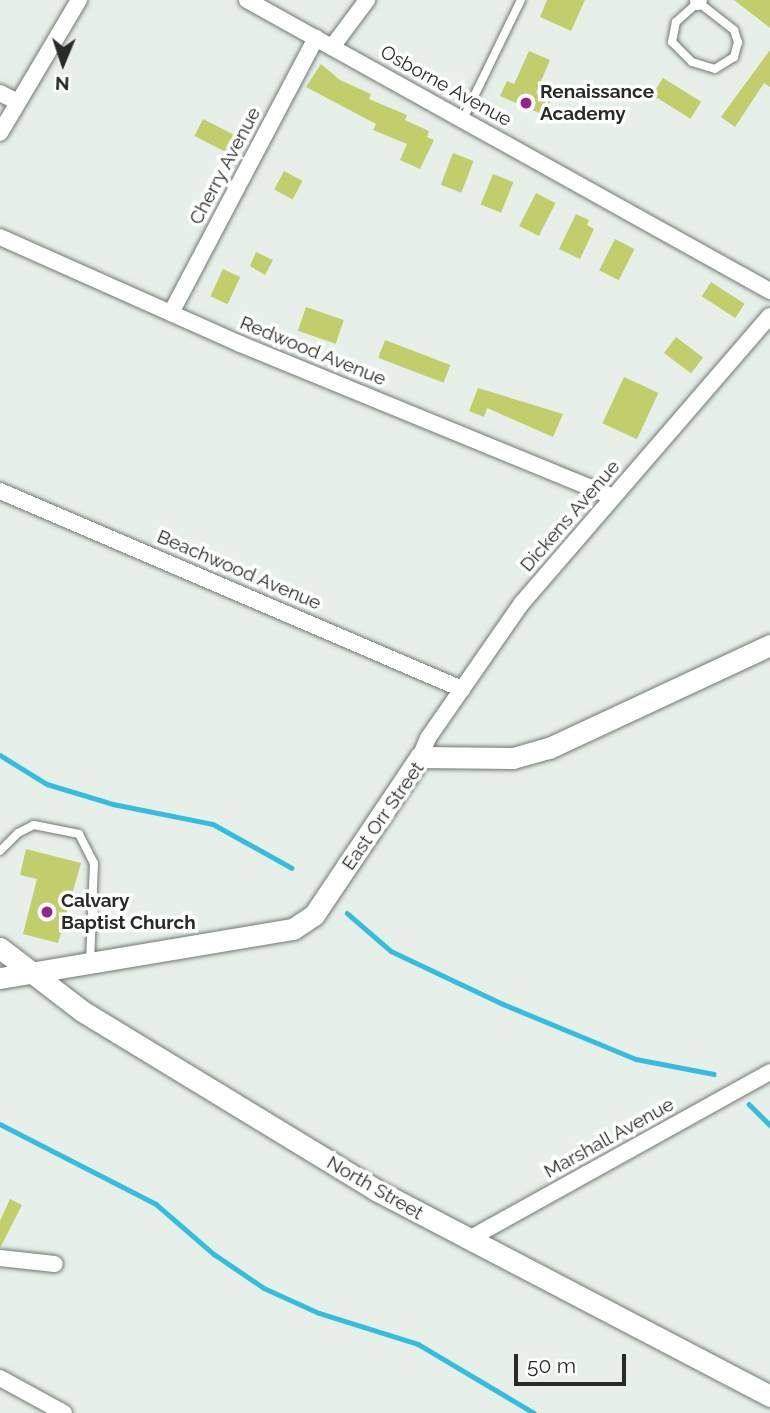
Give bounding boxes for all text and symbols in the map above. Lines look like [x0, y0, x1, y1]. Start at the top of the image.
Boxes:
north arrow [28, 28, 98, 98]
street label: Osborne Avenue [376, 40, 516, 132]
text: N [55, 73, 70, 95]
place label: Renaissance Academy [540, 81, 654, 125]
marker: Renaissance Academy [518, 95, 534, 111]
street label: Cherry Avenue [184, 103, 266, 229]
street label: Redwood Avenue [236, 311, 390, 391]
street label: Dickens Avenue [515, 455, 625, 577]
street label: Beachwood Avenue [153, 525, 325, 615]
street label: East Orr Street [337, 757, 429, 875]
place label: Calvary Baptist Church [61, 890, 196, 934]
marker: Calvary Baptist Church [39, 904, 55, 920]
street label: Marshall Avenue [540, 1093, 678, 1183]
street label: North Street [323, 1151, 427, 1225]
scale bar [518, 1340, 630, 1384]
text: 50 m [527, 1353, 576, 1378]

